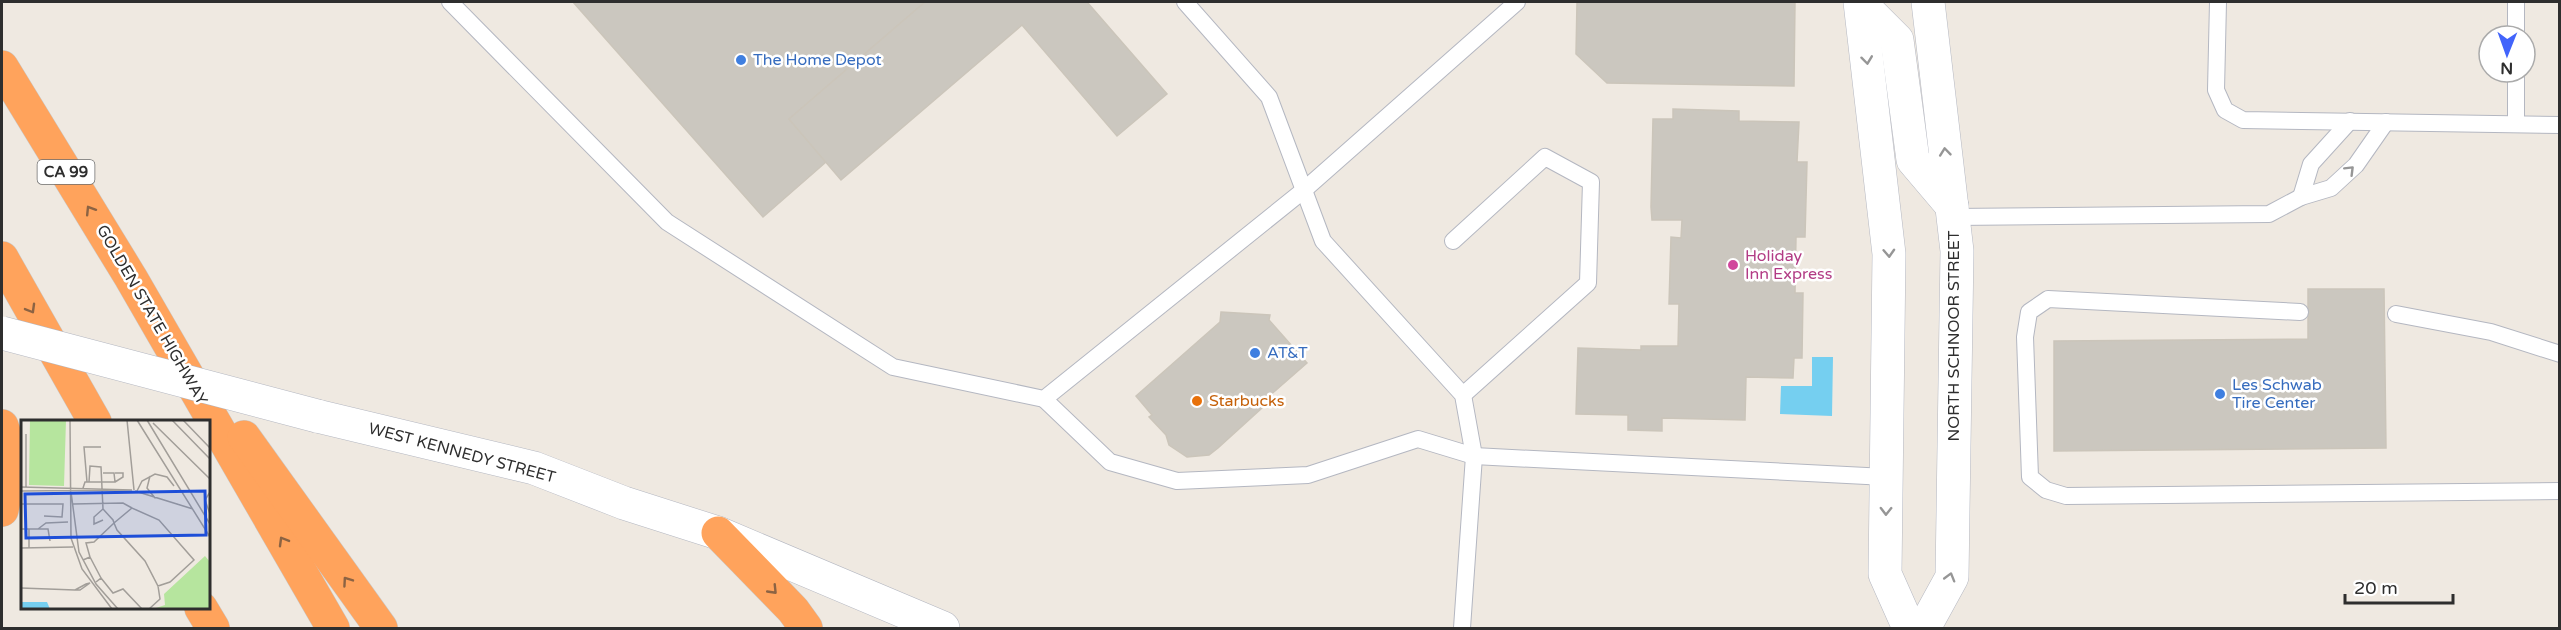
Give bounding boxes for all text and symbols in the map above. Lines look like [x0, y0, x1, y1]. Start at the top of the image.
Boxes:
north arrow [2477, 24, 2537, 84]
place label: The Home Depot [753, 50, 882, 70]
marker: The Home Depot [734, 53, 748, 67]
one-way arrow [1860, 55, 1873, 64]
text: N [2500, 58, 2513, 78]
one-way arrow [1940, 148, 1952, 157]
road number: CA 99 [38, 160, 94, 184]
one-way arrow [2343, 166, 2354, 177]
one-way arrow [85, 206, 97, 216]
street label: GOLDEN STATE HIGHWAY [92, 221, 212, 409]
street label: NORTH SCHNOOR STREET [1944, 230, 1964, 442]
place label: Holiday Inn Express [1745, 246, 1832, 284]
one-way arrow [1882, 249, 1895, 258]
marker: Holiday Inn Express [1726, 258, 1740, 272]
one-way arrow [23, 303, 35, 313]
place label: AT&T [1267, 343, 1308, 363]
marker: AT&T [1248, 346, 1262, 360]
place label: Les Schwab Tire Center [2232, 375, 2322, 413]
marker: Les Schwab Tire Center [2213, 387, 2227, 401]
place label: Starbucks [1209, 391, 1284, 411]
marker: Starbucks [1190, 394, 1204, 408]
street label: WEST KENNEDY STREET [366, 418, 558, 488]
inset map [21, 420, 210, 609]
one-way arrow [1880, 507, 1892, 516]
one-way arrow [279, 537, 290, 547]
scale bar [2345, 567, 2453, 605]
one-way arrow [1942, 572, 1955, 582]
one-way arrow [343, 576, 354, 587]
text: 20 m [2354, 577, 2398, 599]
one-way arrow [766, 583, 777, 594]

